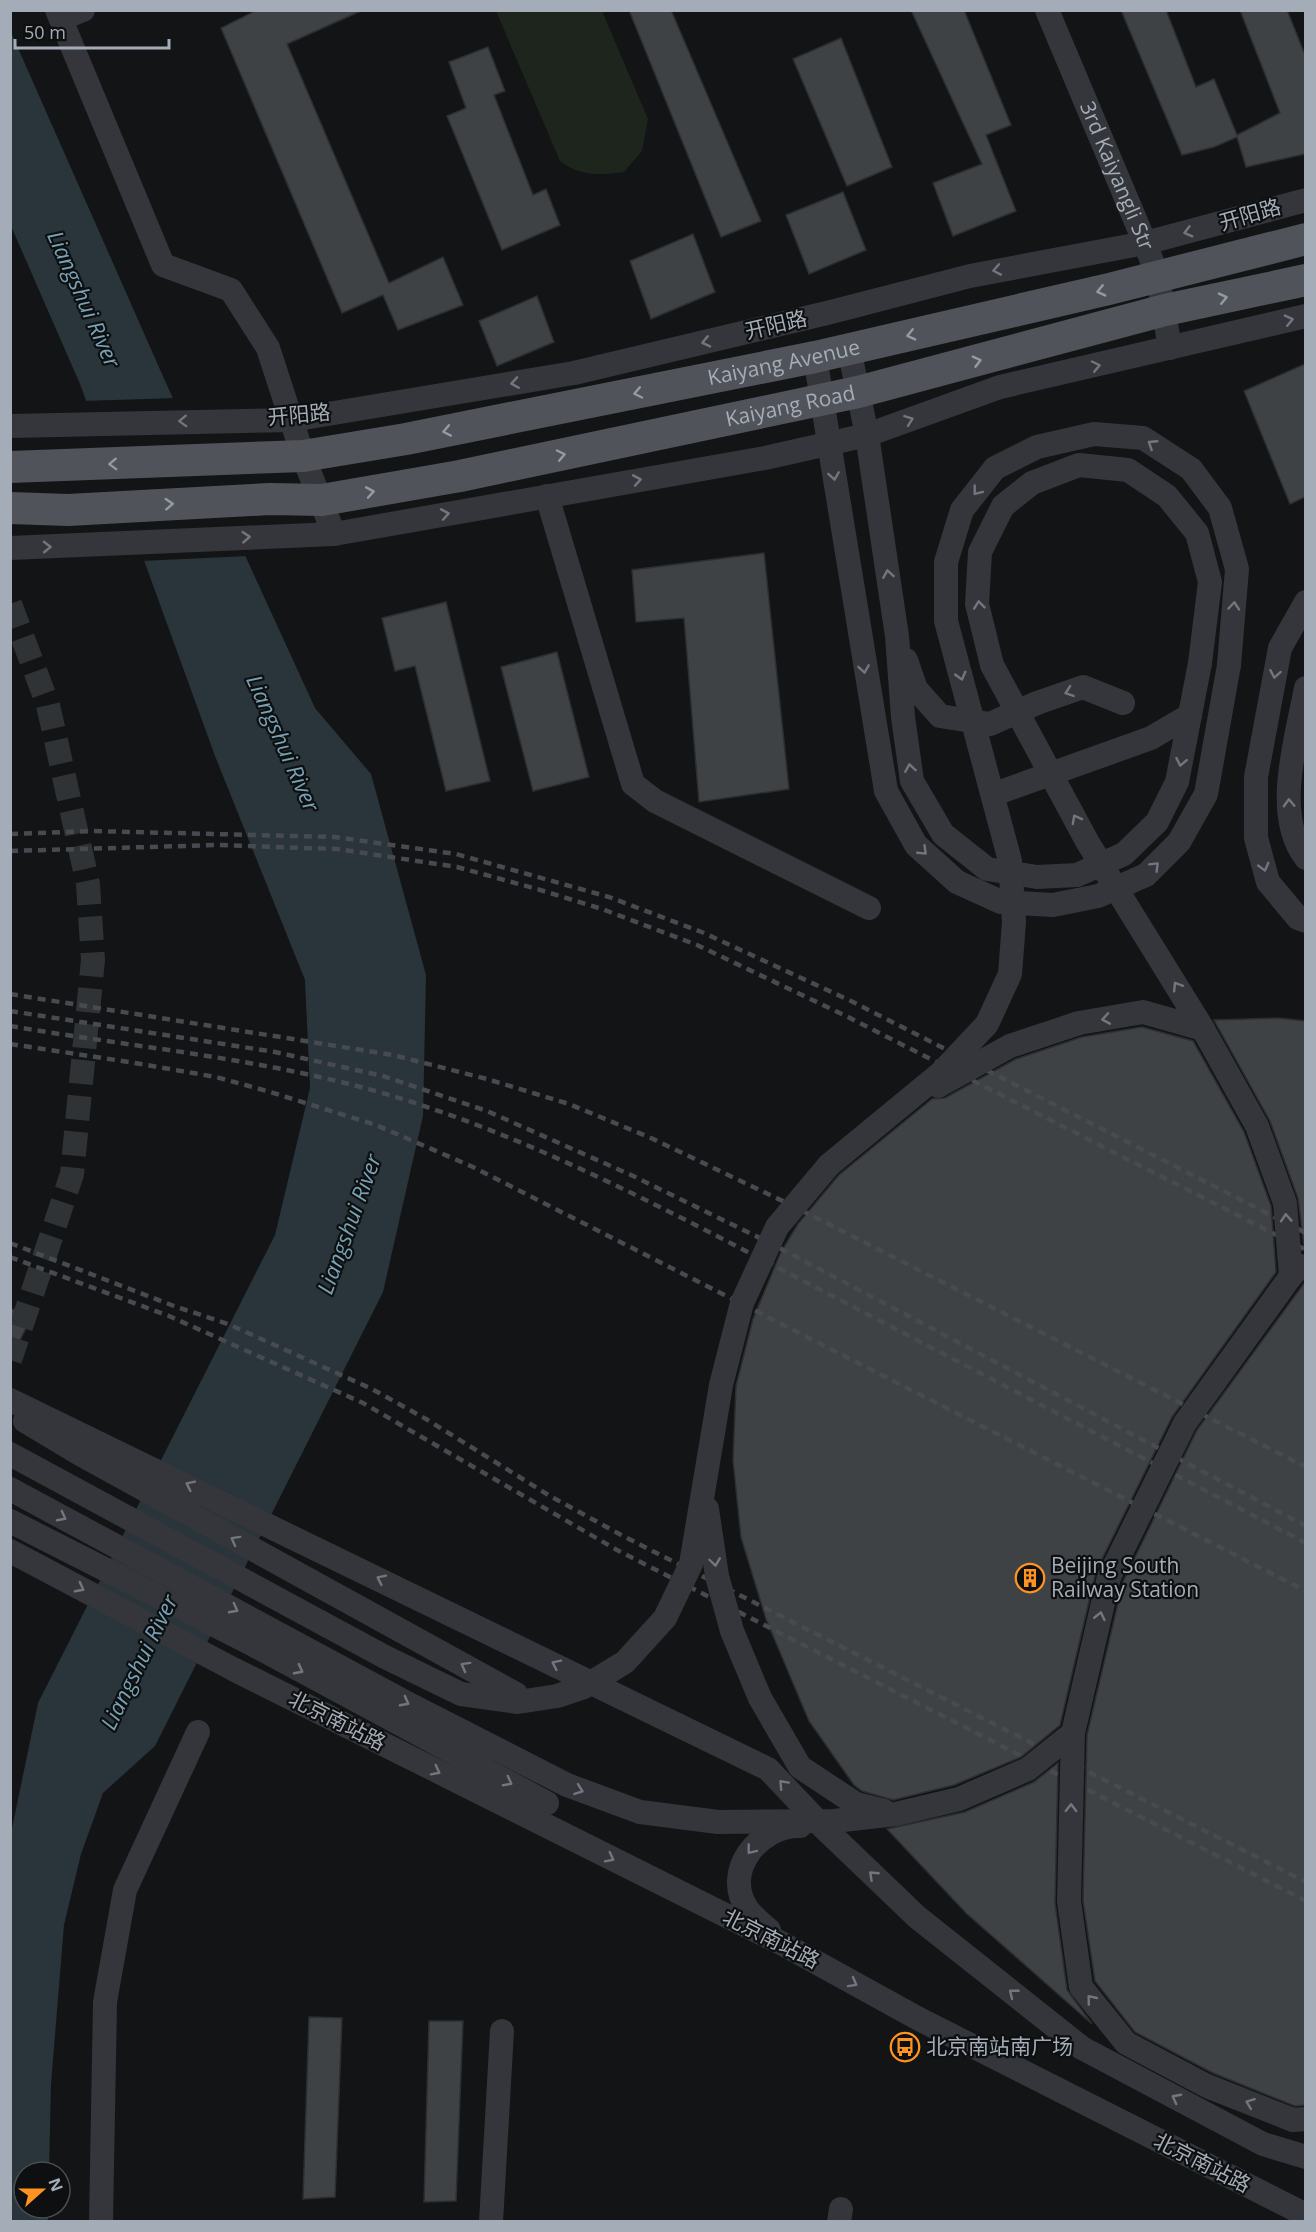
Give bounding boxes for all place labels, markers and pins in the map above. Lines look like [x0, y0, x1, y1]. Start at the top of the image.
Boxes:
place label: Beijing South Railway Station [1051, 1551, 1199, 1603]
building icon: Beijing South Railway Station [1014, 1562, 1046, 1594]
bus stop icon: 北京南站南广场 [889, 2031, 921, 2063]
place label: 北京南站南广场 [926, 2032, 1073, 2060]

